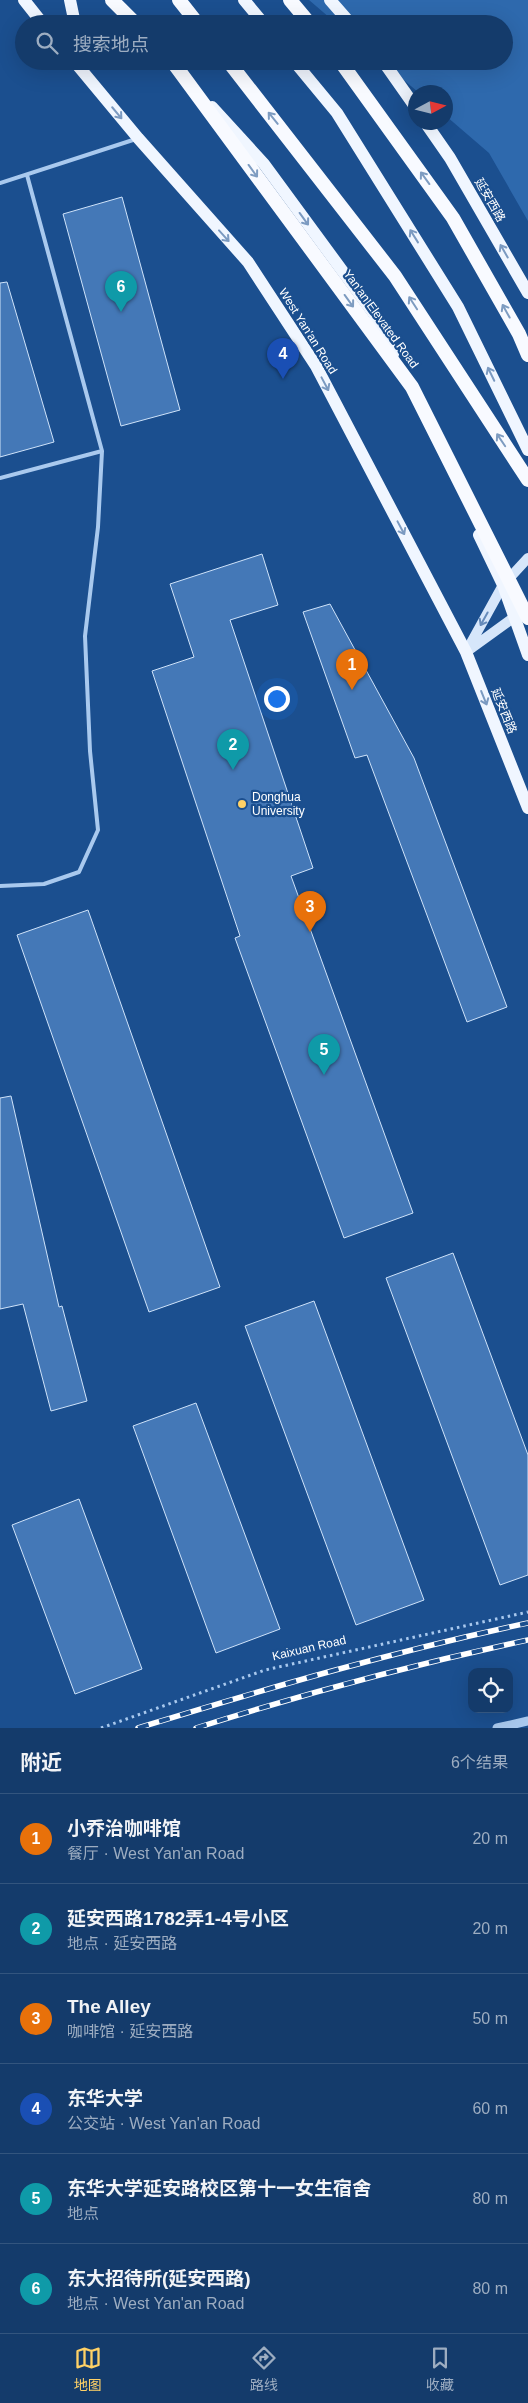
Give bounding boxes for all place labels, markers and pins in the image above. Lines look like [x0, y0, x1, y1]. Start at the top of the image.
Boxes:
pin: 6 [105, 271, 137, 312]
pin: 4 [267, 338, 299, 379]
pin: 1 [336, 649, 368, 690]
pin: 2 [217, 729, 249, 770]
place label: Donghua University [252, 790, 305, 818]
marker: Donghua University [236, 798, 248, 810]
pin: 3 [294, 891, 326, 932]
pin: 5 [308, 1034, 340, 1075]

